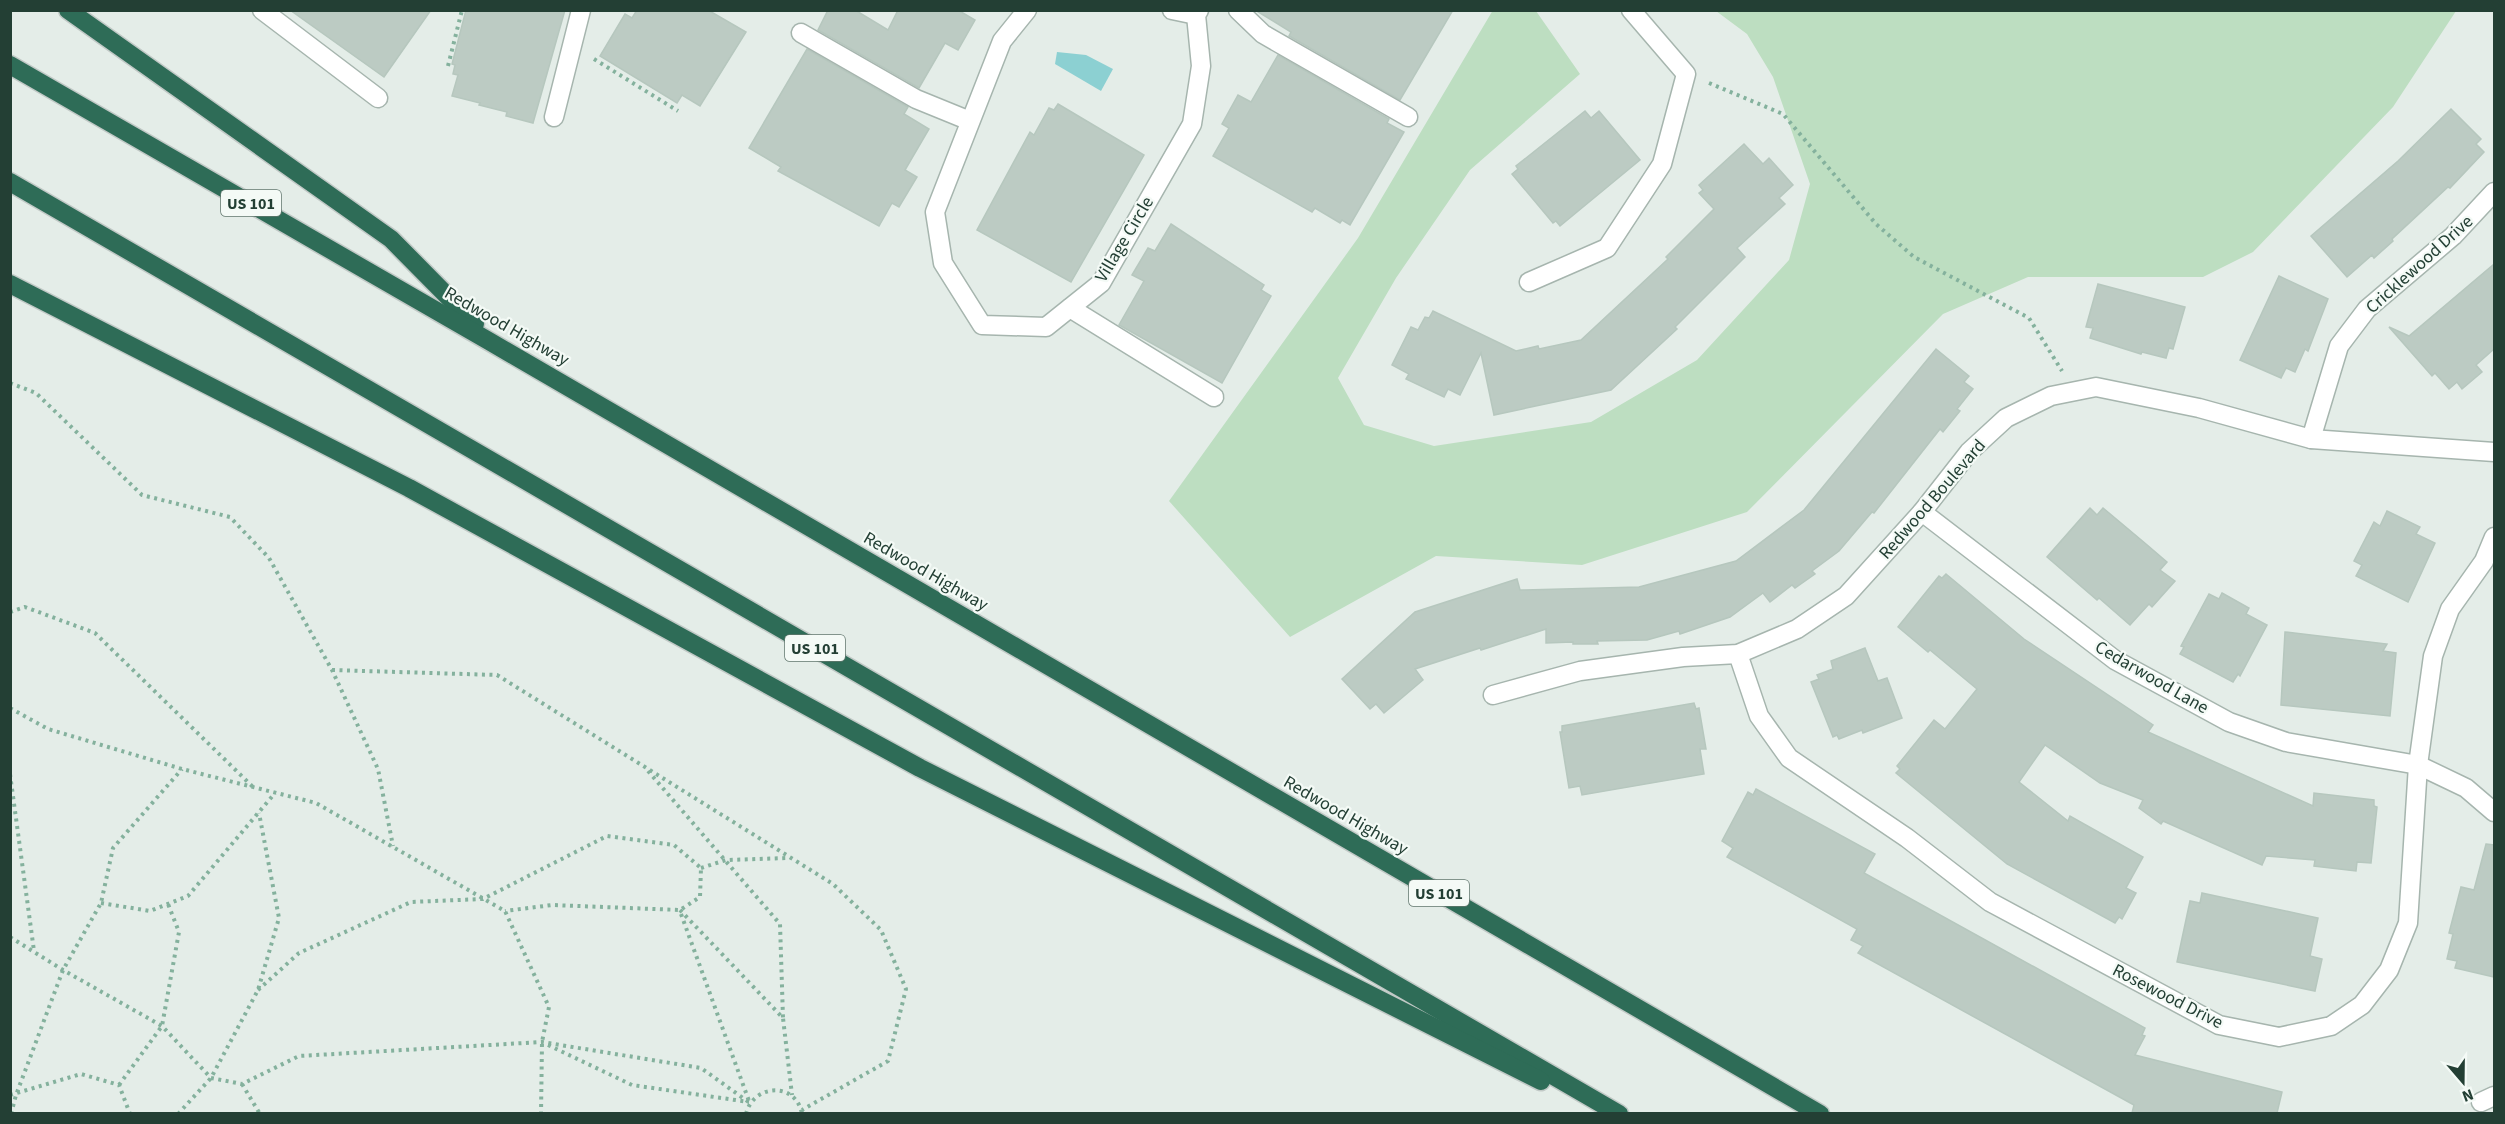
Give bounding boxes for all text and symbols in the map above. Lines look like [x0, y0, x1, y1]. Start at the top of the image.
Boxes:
road number: US 101 [221, 190, 281, 216]
street label: Village Circle [1089, 192, 1160, 287]
street label: Cricklewood Drive [2360, 209, 2479, 319]
street label: Redwood Highway [440, 281, 574, 373]
street label: Redwood Boulevard [1873, 434, 1992, 565]
street label: Redwood Highway [859, 526, 993, 618]
road number: US 101 [785, 635, 845, 661]
street label: Cedarwood Lane [2090, 635, 2213, 720]
street label: Redwood Highway [1279, 770, 1413, 862]
road number: US 101 [1409, 880, 1469, 906]
street label: Rosewood Drive [2108, 958, 2228, 1035]
north arrow [2433, 1052, 2493, 1112]
text: N [2459, 1083, 2477, 1107]

